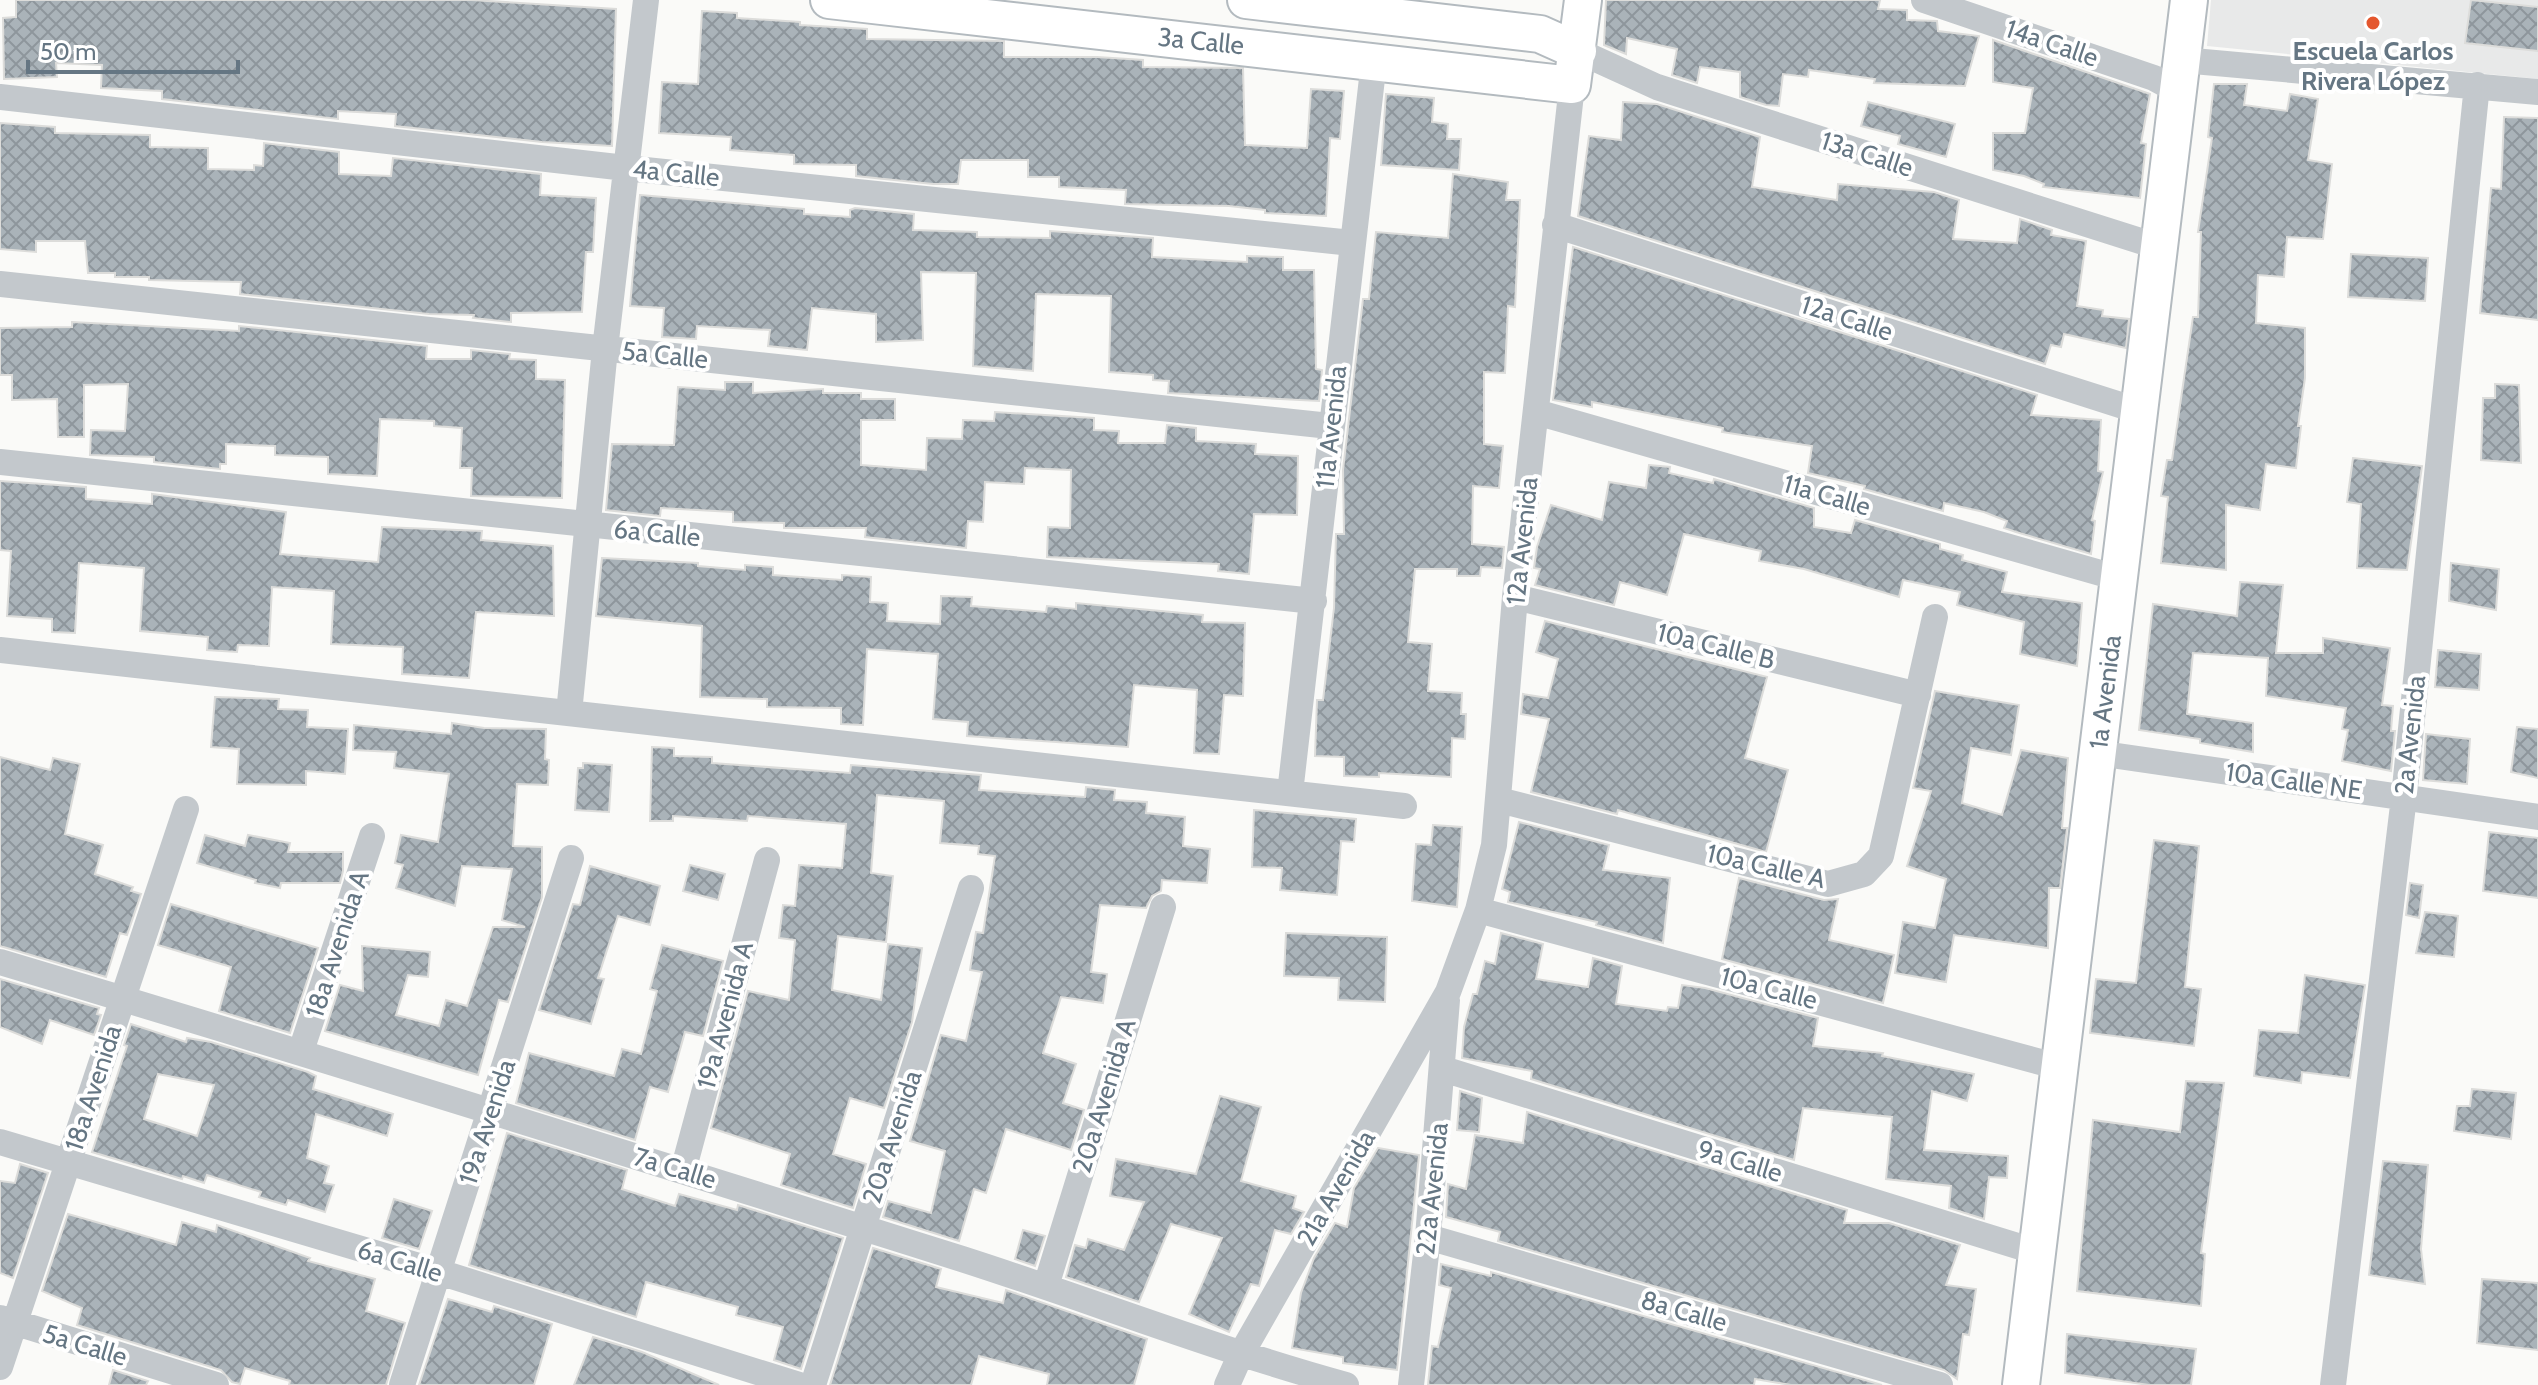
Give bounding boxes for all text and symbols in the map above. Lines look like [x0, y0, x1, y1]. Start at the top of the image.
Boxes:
street label: 14a Calle [2002, 12, 2102, 74]
marker: Escuela Carlos Rivera López [2364, 14, 2382, 32]
street label: 3a Calle [1156, 21, 1246, 61]
scale bar [28, 24, 238, 74]
place label: Escuela Carlos Rivera López [2293, 35, 2453, 97]
text: 50 m [40, 37, 96, 66]
street label: 13a Calle [1817, 124, 1917, 184]
street label: 4a Calle [631, 153, 721, 193]
street label: 12a Calle [1797, 288, 1897, 348]
street label: 5a Calle [620, 335, 710, 375]
street label: 11a Avenida [1309, 364, 1353, 490]
street label: 11a Calle [1780, 467, 1874, 523]
street label: 12a Avenida [1499, 475, 1545, 607]
street label: 6a Calle [612, 513, 702, 553]
street label: 10a Calle B [1654, 616, 1778, 676]
street label: 1a Avenida [2082, 633, 2128, 751]
street label: 2a Avenida [2388, 673, 2432, 796]
street label: 10a Calle NE [2224, 756, 2364, 806]
street label: 10a Calle A [1704, 837, 1828, 895]
street label: 18a Avenida A [298, 867, 376, 1021]
street label: 19a Avenida A [690, 938, 760, 1092]
street label: 10a Calle [1717, 960, 1821, 1016]
street label: 20a Avenida A [1065, 1015, 1143, 1177]
street label: 18a Avenida [58, 1021, 129, 1155]
street label: 19a Avenida [452, 1055, 522, 1189]
street label: 20a Avenida [855, 1066, 929, 1208]
street label: 22a Avenida [1409, 1120, 1455, 1257]
street label: 21a Avenida [1290, 1124, 1382, 1252]
street label: 9a Calle [1694, 1133, 1786, 1189]
street label: 7a Calle [630, 1140, 720, 1196]
street label: 6a Calle [354, 1233, 446, 1289]
street label: 8a Calle [1637, 1283, 1731, 1339]
street label: 5a Calle [39, 1317, 131, 1373]

